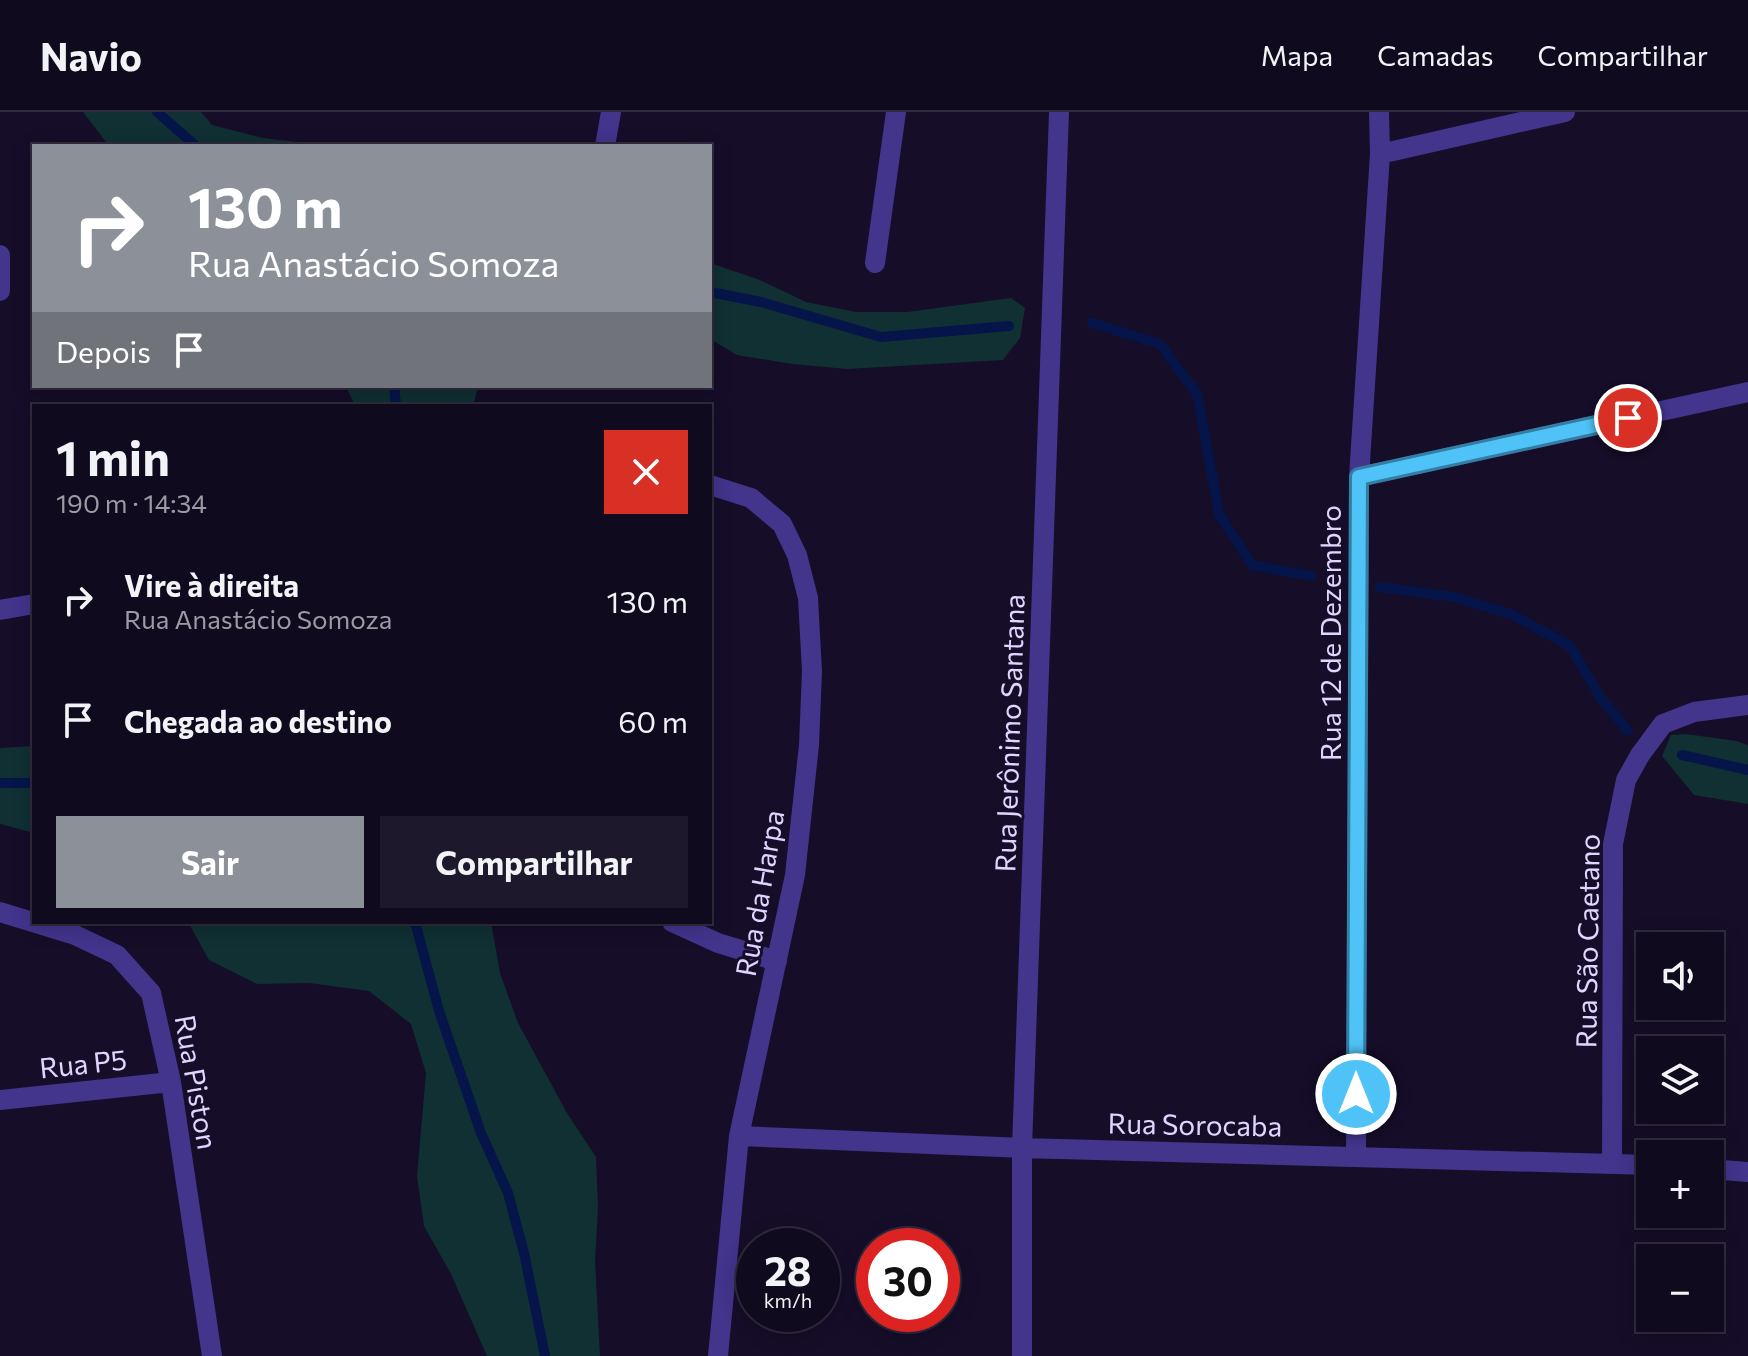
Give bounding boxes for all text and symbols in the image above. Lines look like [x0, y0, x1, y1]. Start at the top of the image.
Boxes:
text: Navio [40, 32, 142, 79]
text: Mapa [1261, 38, 1333, 72]
text: Camadas [1377, 38, 1494, 72]
text: Compartilhar [1538, 38, 1708, 72]
text: 130 m [188, 171, 343, 240]
icon: right [56, 176, 160, 280]
text: Rua Anastácio Somoza [188, 240, 559, 284]
icon: arrive [167, 328, 211, 372]
text: Depois [56, 332, 151, 369]
pin [1594, 384, 1662, 452]
icon: arrive [1606, 396, 1650, 440]
text: 1 min [56, 427, 170, 486]
button: close [604, 430, 688, 514]
text: 190 m · 14:34 [56, 487, 207, 518]
street label: Rua 12 de Dezembro [1313, 505, 1347, 761]
text: Vire à direita [124, 566, 299, 603]
icon: right [56, 578, 100, 622]
text: 130 m [607, 582, 688, 619]
street label: Rua Jerônimo Santana [987, 593, 1031, 873]
text: Rua Anastácio Somoza [124, 603, 392, 634]
icon: arrive [56, 698, 100, 742]
text: Chegada ao destino [124, 702, 392, 739]
text: 60 m [618, 702, 688, 739]
street label: Rua da Harpa [728, 807, 790, 979]
button: Sair [56, 816, 364, 908]
button: Compartilhar [380, 816, 688, 908]
street label: Rua São Caetano [1568, 833, 1606, 1049]
map controls [1636, 932, 1724, 1332]
button: sound [1636, 932, 1724, 1020]
street label: Rua Piston [168, 1012, 226, 1152]
button: layers [1636, 1036, 1724, 1124]
street label: Rua P5 [38, 1041, 128, 1085]
position arrow [1314, 1052, 1398, 1136]
street label: Rua Sorocaba [1107, 1105, 1283, 1143]
button: + [1636, 1140, 1724, 1228]
speed limit sign: 30 [856, 1228, 960, 1332]
button: − [1636, 1244, 1724, 1332]
text: 28 [764, 1245, 812, 1294]
text: km/h [764, 1288, 812, 1312]

